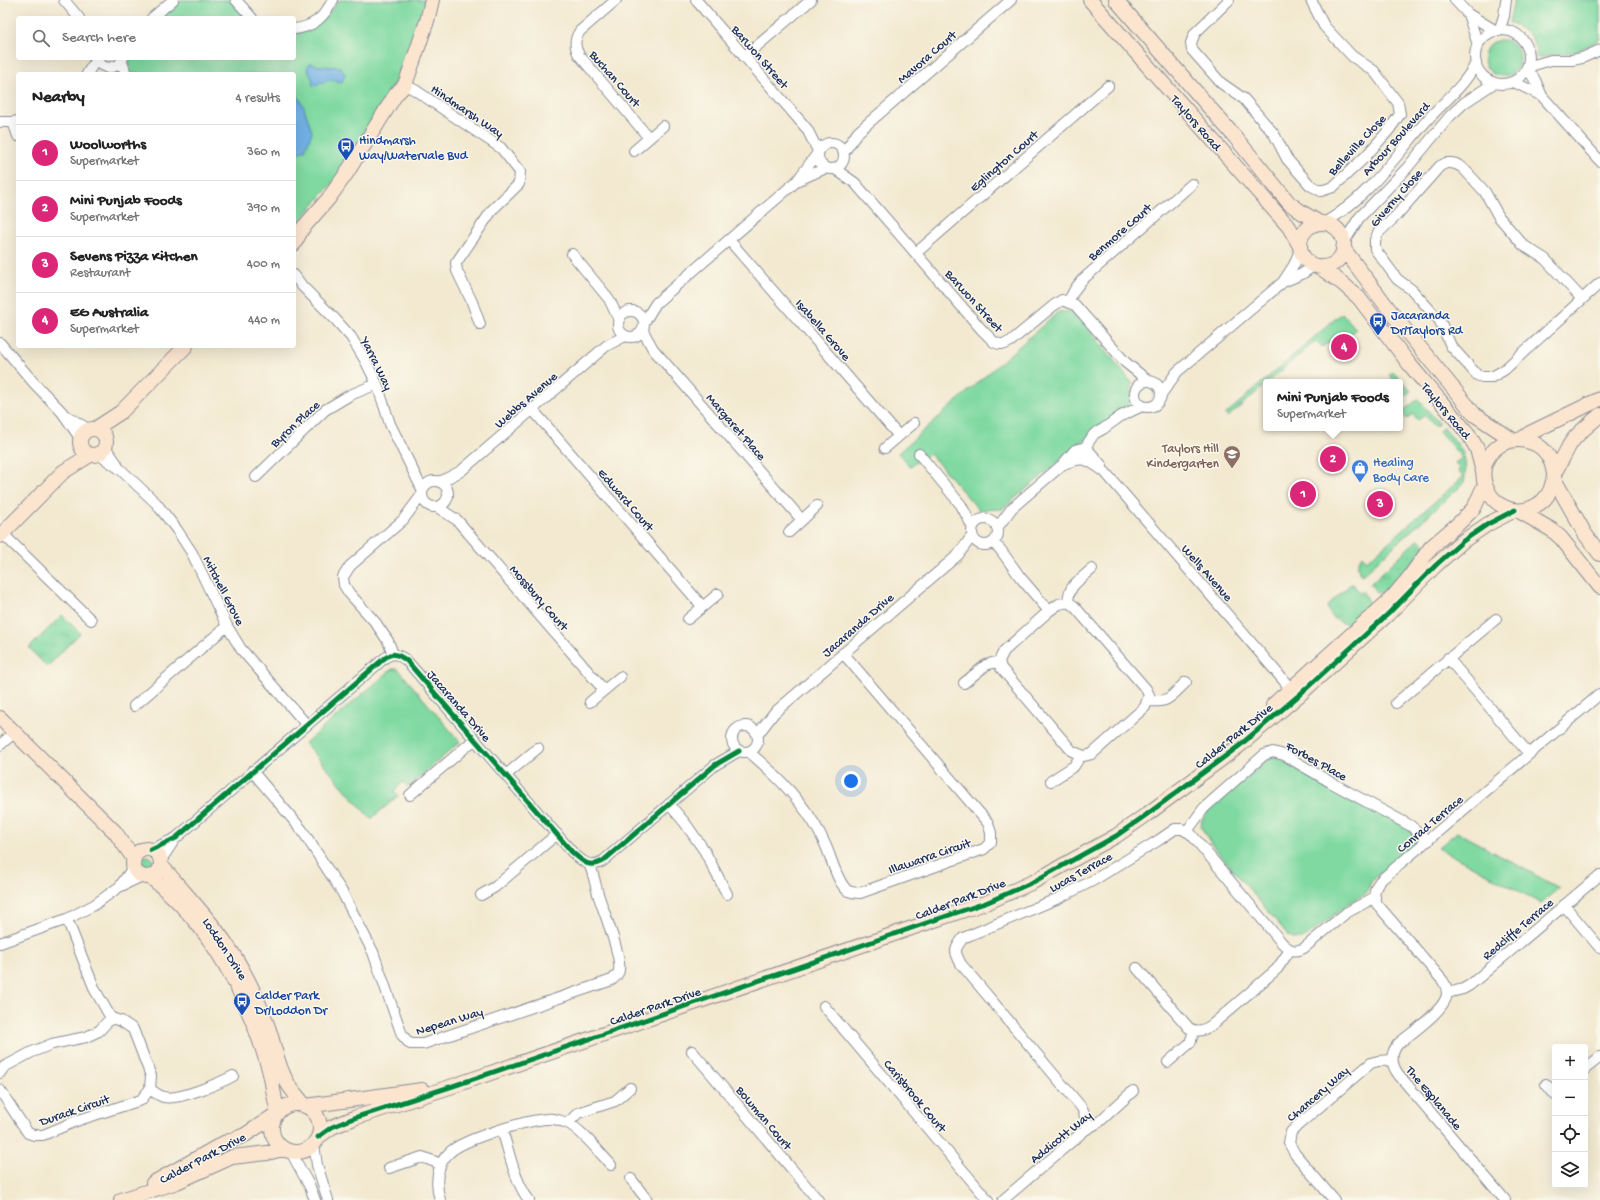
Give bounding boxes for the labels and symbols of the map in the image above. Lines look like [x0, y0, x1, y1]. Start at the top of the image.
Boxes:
street label: Barwon Street [727, 22, 792, 94]
street label: Mavora Court [895, 27, 962, 88]
street label: Buchan Court [585, 47, 644, 112]
street label: Hindmarsh Way [427, 82, 506, 142]
street label: Taylors Road [1166, 92, 1224, 156]
street label: Arbour Boulevard [1360, 99, 1435, 180]
street label: Belleville Close [1325, 112, 1390, 180]
street label: Eglington Court [967, 127, 1043, 196]
place label: Hindmarsh Way/Watervale Bvd [359, 134, 469, 164]
bus stop icon: Hindmarsh Way/Watervale Bvd [336, 136, 356, 161]
street label: Giverny Close [1368, 166, 1426, 231]
street label: Benmore Court [1085, 200, 1157, 265]
street label: Barwon Street [940, 266, 1006, 337]
street label: Isabella Grove [791, 297, 853, 365]
place label: Jacaranda Dr/Taylors Rd [1390, 309, 1464, 339]
bus stop icon: Jacaranda Dr/Taylors Rd [1368, 311, 1388, 336]
pin: 4 [1331, 332, 1357, 362]
street label: Yarra Way [356, 334, 395, 394]
street label: Webbs Avenue [492, 369, 561, 432]
street label: Taylors Road [1416, 380, 1474, 444]
street label: Margaret Place [702, 391, 768, 464]
street label: Byron Place [267, 398, 324, 452]
place label: Taylors Hill Kindergarten [1147, 442, 1220, 472]
school or university icon: Taylors Hill Kindergarten [1222, 444, 1242, 469]
pin: 2 [1320, 444, 1346, 474]
place label: Healing Body Care [1372, 456, 1429, 486]
shop icon: Healing Body Care [1350, 458, 1370, 483]
street label: Edward Court [594, 466, 658, 536]
pin: 1 [1290, 479, 1316, 509]
pin: 3 [1367, 489, 1393, 519]
street label: Wells Avenue [1177, 542, 1235, 605]
street label: Mitchell Grove [199, 554, 247, 629]
street label: Mossbury Court [505, 563, 572, 636]
street label: Jacaranda Drive [820, 591, 898, 661]
street label: Jacaranda Drive [423, 668, 493, 746]
street label: Calder Park Drive [1193, 701, 1277, 773]
street label: Forbes Place [1282, 739, 1349, 785]
your location [841, 771, 861, 791]
street label: Conrad Terrace [1394, 793, 1467, 857]
street label: Illawarra Circuit [887, 836, 974, 878]
street label: Lucas Terrace [1047, 850, 1116, 897]
street label: Calder Park Drive [914, 876, 1008, 924]
street label: Redcliffe Terrace [1480, 896, 1557, 964]
street label: Loddon Drive [198, 915, 250, 983]
street label: Calder Park Drive [608, 985, 704, 1030]
place label: Calder Park Dr/Loddon Dr [254, 989, 328, 1019]
bus stop icon: Calder Park Dr/Loddon Dr [232, 991, 252, 1016]
street label: Nepean Way [414, 1005, 486, 1040]
street label: Carisbrook Court [879, 1057, 950, 1137]
street label: Chancery Way [1285, 1063, 1353, 1126]
street label: The Esplanade [1401, 1063, 1464, 1134]
street label: Bowman Court [731, 1083, 795, 1155]
street label: Durack Circuit [37, 1092, 113, 1131]
street label: Addicott Way [1028, 1108, 1096, 1167]
street label: Calder Park Drive [158, 1130, 249, 1188]

